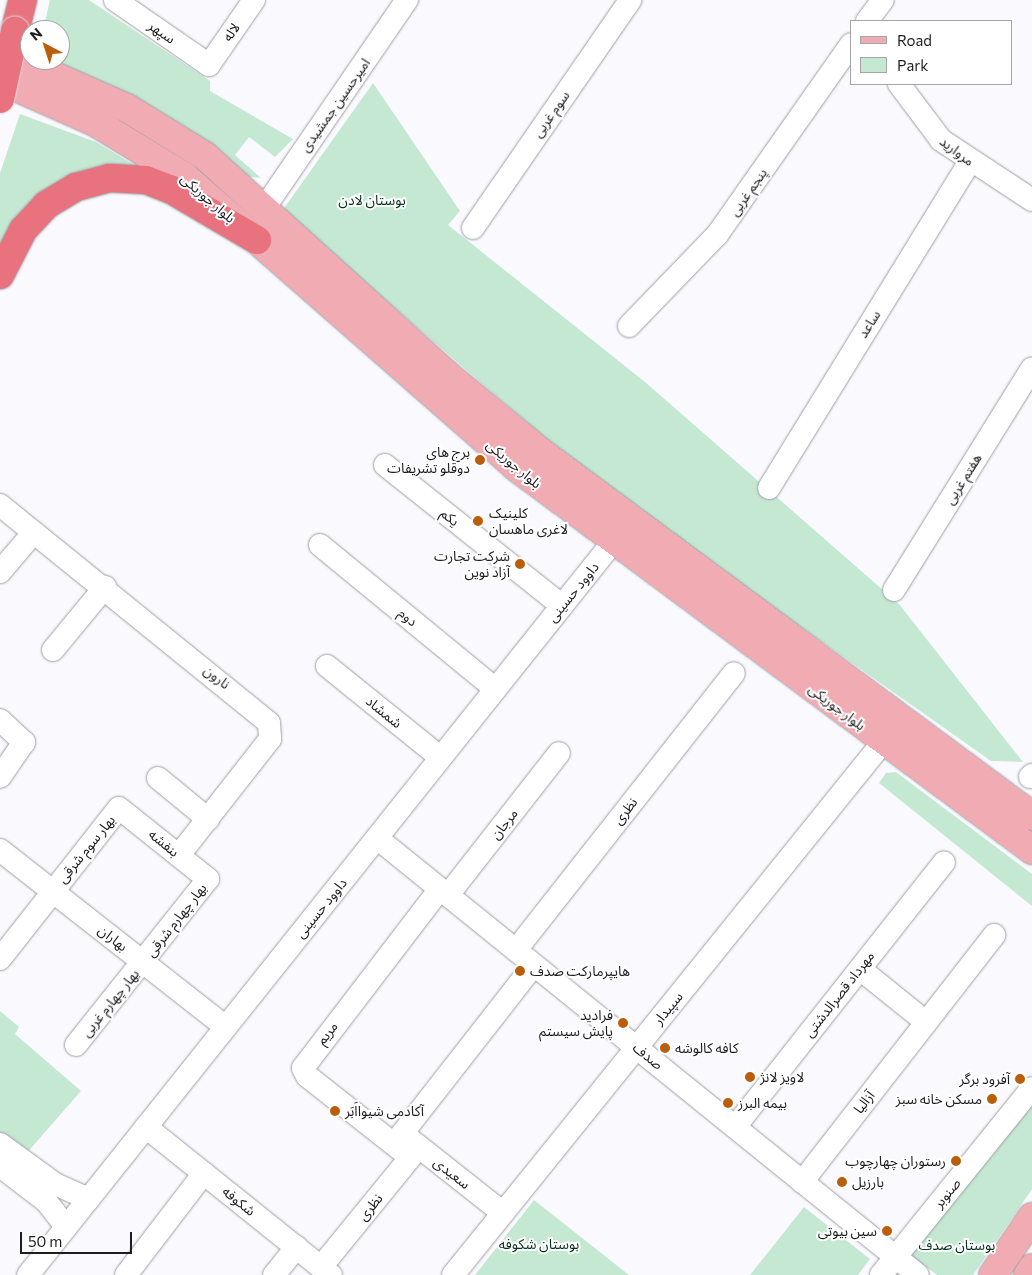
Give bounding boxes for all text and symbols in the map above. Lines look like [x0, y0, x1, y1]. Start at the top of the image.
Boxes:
street label: سپهر [145, 17, 179, 47]
north arrow [20, 20, 70, 70]
street label: لاله [219, 20, 243, 44]
legend [850, 20, 1012, 85]
text: N [26, 24, 45, 44]
text: Road [897, 31, 932, 49]
street label: امیرحسین جمشیدی [296, 55, 374, 155]
text: Park [897, 56, 928, 74]
street label: سوم غربی [529, 87, 573, 141]
street label: مروارید [936, 133, 978, 169]
street label: پنجم غربی [725, 165, 771, 219]
street label: بلوار جوریکی [177, 170, 239, 226]
park label: بوستان لادن [338, 192, 406, 208]
street label: ساعد [854, 307, 884, 341]
street label: بلوار جوریکی [483, 436, 545, 492]
place label: برج های دوقلو تشریفات [387, 444, 470, 477]
street label: هفتم غربی [941, 450, 985, 508]
marker: برج های دوقلو تشریفات [474, 454, 486, 466]
street label: یکم [437, 504, 463, 530]
place label: کلینیک لاغری ماهسان [489, 505, 568, 538]
marker: کلینیک لاغری ماهسان [471, 514, 485, 528]
place label: شرکت تجارت آزاد نوین [434, 548, 510, 580]
marker: شرکت تجارت آزاد نوین [514, 558, 526, 570]
street label: داوود حسینی [544, 559, 602, 625]
street label: دوم [395, 604, 421, 630]
street label: نارون [200, 662, 234, 692]
street label: بلوار جوریکی [805, 680, 869, 734]
street label: شمشاد [363, 692, 405, 732]
street label: نظری [609, 794, 641, 828]
street label: مرجان [487, 805, 521, 843]
street label: بهار سوم شرقی [54, 812, 118, 886]
street label: بنفشه [145, 826, 183, 860]
street label: داوود حسینی [292, 875, 350, 941]
street label: بهار چهارم شرقی [142, 880, 210, 960]
street label: بهاران [95, 921, 131, 955]
street label: مهرداد قصرالدشتی [800, 948, 878, 1040]
place label: هایپرمارکت صدف [530, 963, 630, 979]
marker: هایپرمارکت صدف [514, 965, 526, 977]
street label: بهار چهارم غربی [78, 966, 142, 1040]
street label: سپیدار [650, 988, 686, 1028]
place label: فرادید پایش سیستم [539, 1007, 613, 1040]
marker: فرادید پایش سیستم [617, 1017, 629, 1029]
street label: مریم [313, 1018, 341, 1048]
street label: صدف [630, 1039, 666, 1073]
place label: کافه کالوشه [675, 1040, 738, 1056]
marker: کافه کالوشه [659, 1042, 671, 1054]
place label: لاويز لانژ [760, 1069, 804, 1085]
marker: لاويز لانژ [744, 1071, 756, 1083]
place label: آفرود برگر [959, 1071, 1010, 1087]
marker: آفرود برگر [1014, 1073, 1026, 1085]
street label: آزالیا [850, 1087, 878, 1117]
place label: مسکن خانه سبز [896, 1091, 982, 1107]
marker: مسکن خانه سبز [986, 1093, 998, 1105]
place label: بیمه البرز [738, 1095, 787, 1111]
marker: بیمه البرز [722, 1097, 734, 1109]
place label: آکادمی شیوااَبَر [345, 1103, 424, 1119]
marker: آکادمی شیوااَبَر [329, 1105, 341, 1117]
place label: رستوران چهارچوب [845, 1153, 946, 1169]
street label: سعیدی [430, 1154, 474, 1192]
marker: رستوران چهارچوب [950, 1155, 962, 1167]
place label: بارزیل [852, 1174, 884, 1190]
street label: صنوبر [930, 1175, 964, 1211]
marker: بارزیل [836, 1176, 848, 1188]
street label: شکوفه [219, 1183, 259, 1219]
street label: نظری [354, 1190, 386, 1224]
scale bar [22, 1222, 135, 1254]
place label: سین بیوتی [818, 1223, 877, 1239]
marker: سین بیوتی [881, 1225, 893, 1237]
text: 50 m [28, 1232, 62, 1250]
park label: بوستان شکوفه [499, 1236, 579, 1252]
park label: بوستان صدف [919, 1237, 995, 1253]

